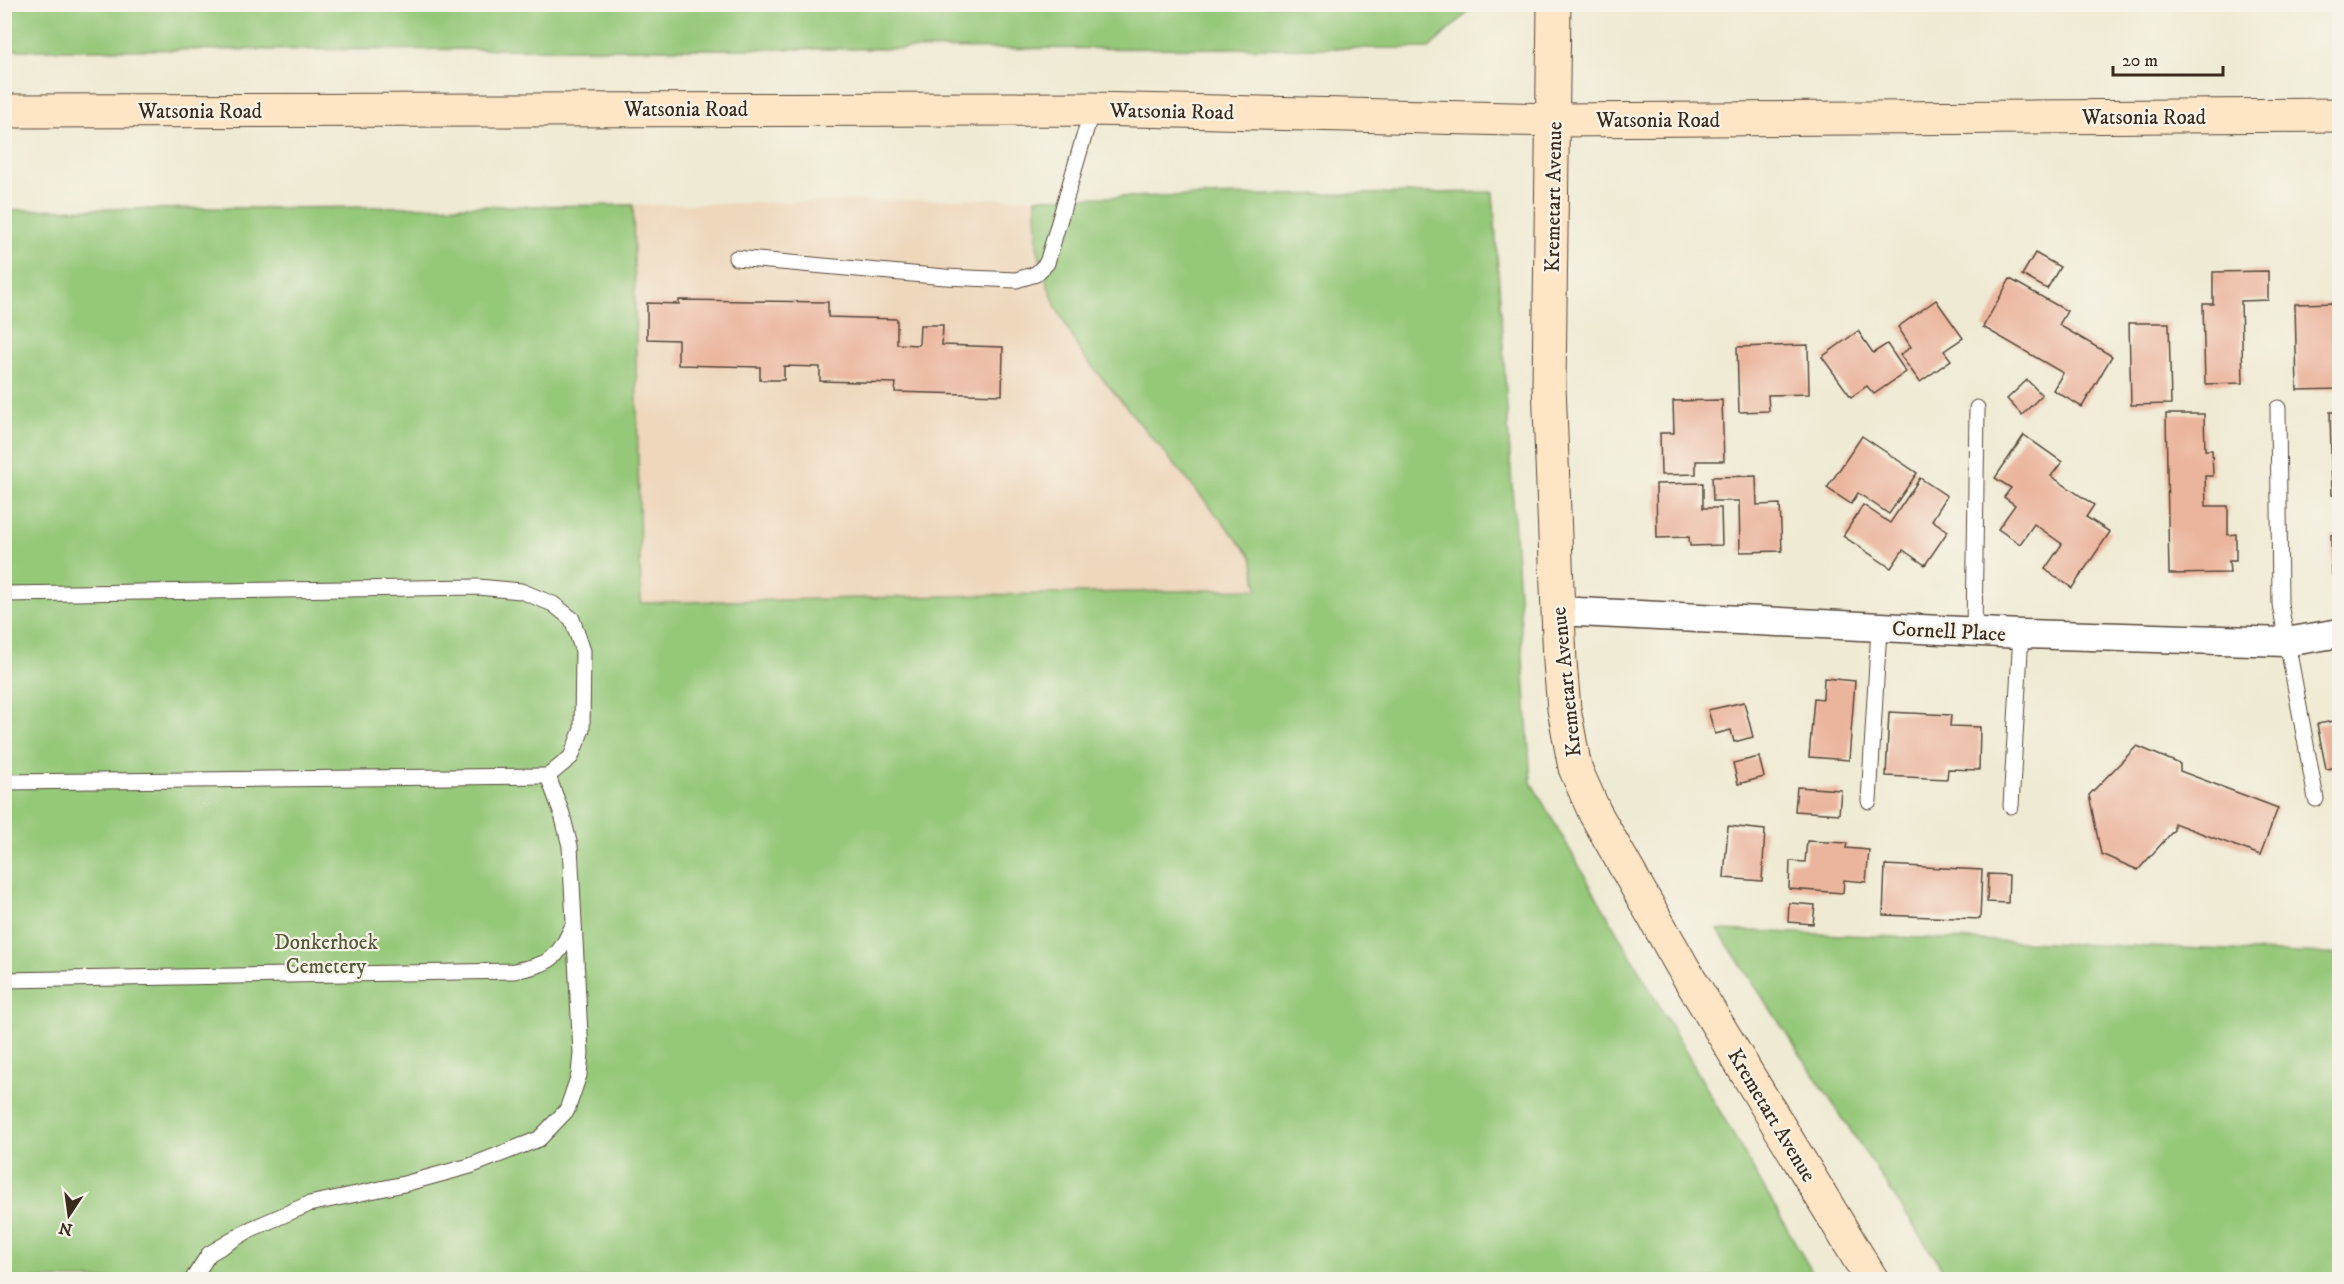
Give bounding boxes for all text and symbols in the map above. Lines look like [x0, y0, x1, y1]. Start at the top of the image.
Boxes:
scale bar [2113, 39, 2222, 77]
text: 20 m [2122, 50, 2158, 72]
street label: Watsonia Road [623, 97, 749, 123]
street label: Watsonia Road [1109, 98, 1235, 126]
street label: Watsonia Road [137, 99, 263, 125]
street label: Watsonia Road [2081, 105, 2207, 131]
street label: Watsonia Road [1595, 108, 1721, 134]
street label: Kremetart Avenue [1540, 121, 1568, 273]
street label: Kremetart Avenue [1546, 605, 1588, 758]
street label: Cornell Place [1891, 616, 2007, 648]
park label: Donkerhoek Cemetery [274, 930, 378, 980]
street label: Kremetart Avenue [1721, 1044, 1821, 1187]
north arrow [39, 1185, 99, 1245]
text: N [57, 1217, 75, 1240]

